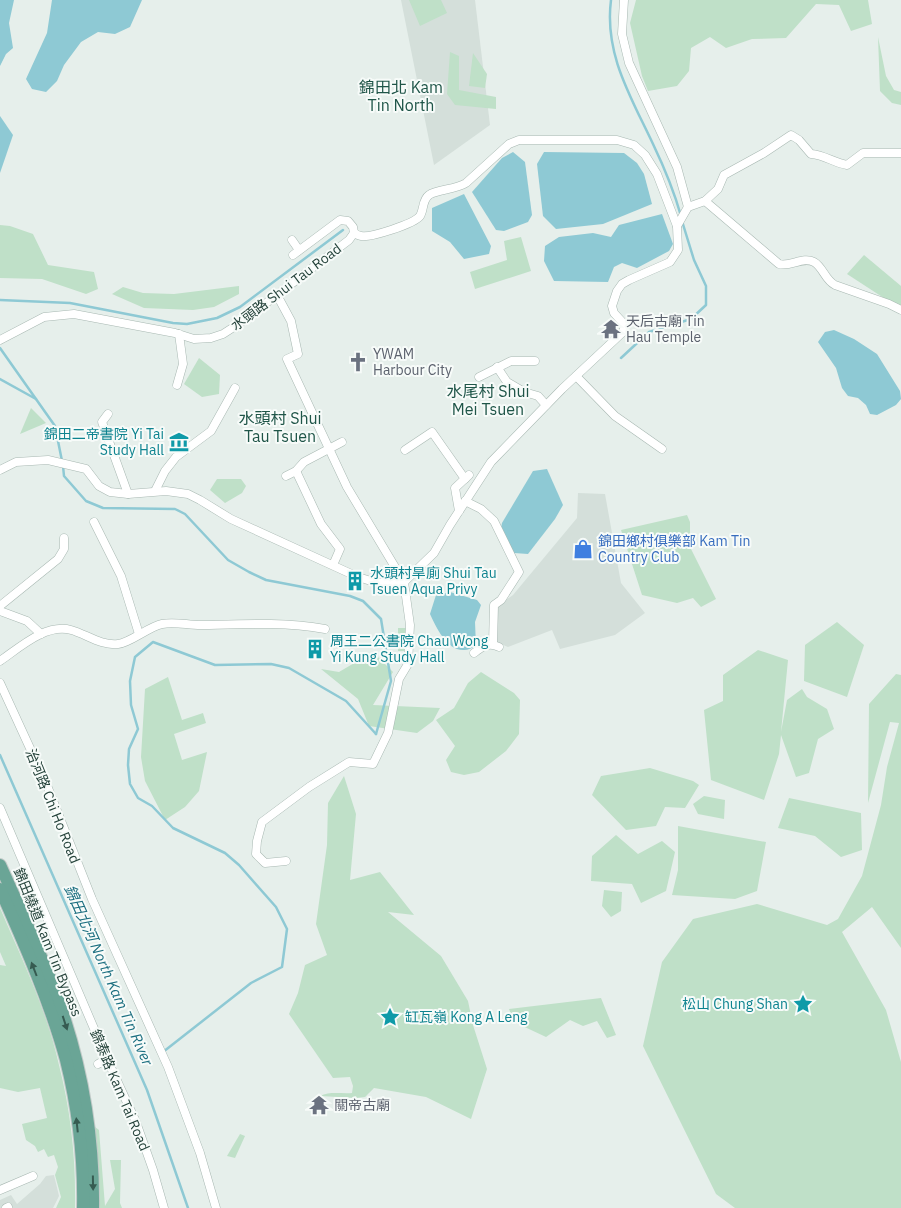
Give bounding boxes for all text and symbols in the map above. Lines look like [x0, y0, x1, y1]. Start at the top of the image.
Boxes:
district label: 錦田北 Kam Tin North [359, 77, 443, 115]
street label: 水頭路 Shui Tau Road [227, 239, 345, 335]
place label: 天后古廟 Tin Hau Temple [626, 312, 705, 346]
temple icon: 天后古廟 Tin Hau Temple [600, 318, 622, 340]
place label: YWAM Harbour City [373, 345, 452, 379]
church icon: YWAM Harbour City [347, 351, 369, 373]
district label: 水尾村 Shui Mei Tsuen [446, 381, 530, 419]
district label: 水頭村 Shui Tau Tsuen [238, 408, 322, 446]
place label: 錦田二帝書院 Yi Tai Study Hall [44, 425, 164, 459]
museum icon: 錦田二帝書院 Yi Tai Study Hall [168, 431, 190, 453]
place label: 錦田鄉村俱樂部 Kam Tin Country Club [598, 532, 750, 566]
shop icon: 錦田鄉村俱樂部 Kam Tin Country Club [572, 538, 594, 560]
place label: 水頭村旱廁 Shui Tau Tsuen Aqua Privy [370, 564, 497, 598]
building icon: 水頭村旱廁 Shui Tau Tsuen Aqua Privy [344, 570, 366, 592]
place label: 周王二公書院 Chau Wong Yi Kung Study Hall [330, 632, 489, 666]
building icon: 周王二公書院 Chau Wong Yi Kung Study Hall [304, 638, 326, 660]
street label: 治河路 Chi Ho Road [22, 746, 84, 866]
street label: 錦田繞道 Kam Tin Bypass [10, 865, 86, 1019]
water label: 錦田北河 North Kam Tin River [60, 882, 158, 1069]
one-way arrow [29, 961, 37, 976]
place icon: 松山 Chung Shan [792, 993, 814, 1015]
place label: 松山 Chung Shan [682, 995, 788, 1013]
place icon: 缸瓦嶺 Kong A Leng [379, 1006, 401, 1028]
place label: 缸瓦嶺 Kong A Leng [405, 1008, 528, 1026]
one-way arrow [62, 1016, 70, 1031]
street label: 錦泰路 Kam Tai Road [86, 1026, 154, 1154]
temple icon: 關帝古廟 [308, 1094, 330, 1116]
place label: 關帝古廟 [334, 1096, 390, 1114]
one-way arrow [73, 1116, 81, 1132]
one-way arrow [89, 1175, 97, 1191]

